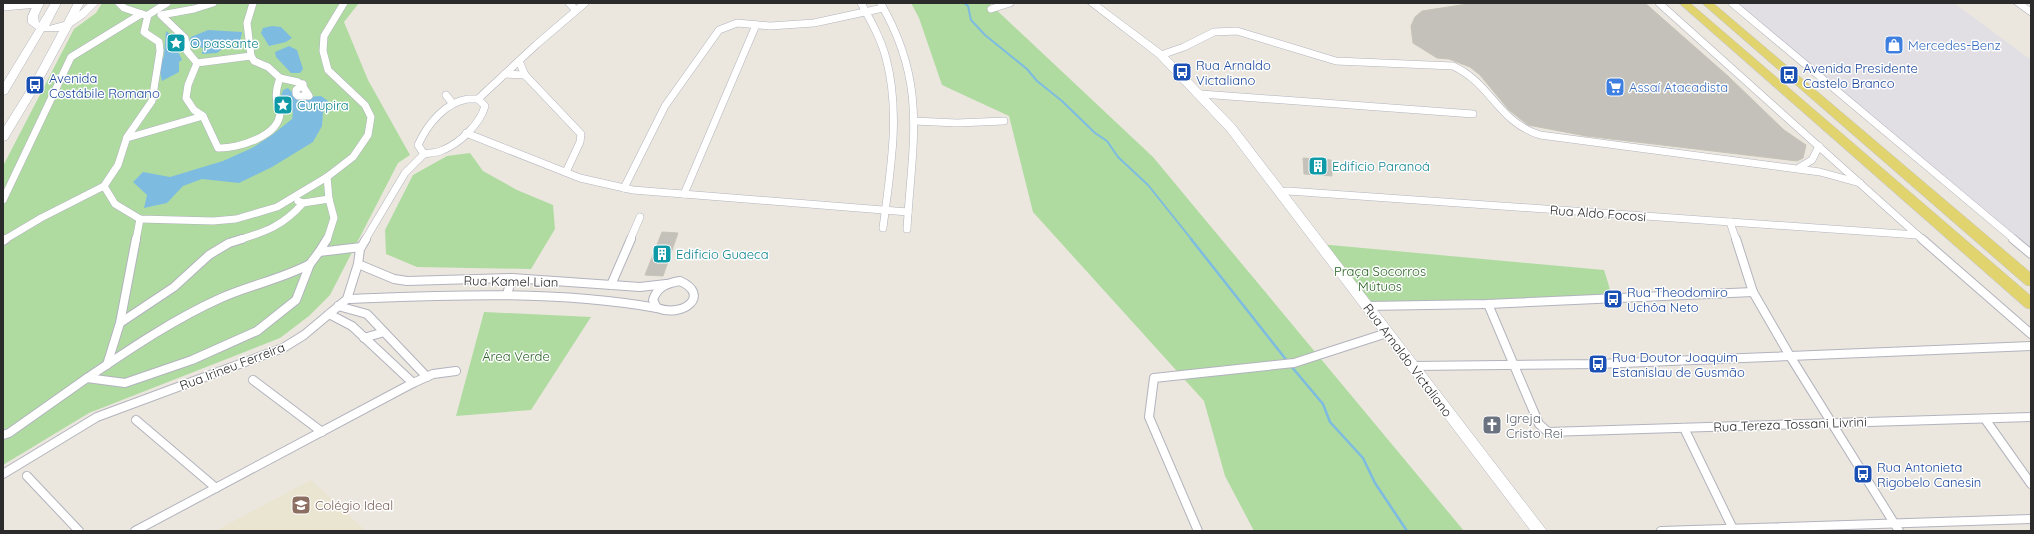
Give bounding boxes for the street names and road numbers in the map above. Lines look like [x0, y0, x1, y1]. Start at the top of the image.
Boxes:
street label: Rua Aldo Focosi [1549, 202, 1647, 224]
street label: Rua Kamel Lian [463, 272, 559, 290]
street label: Rua Arnaldo Victaliano [1360, 300, 1456, 420]
street label: Rua Irineu Ferreira [177, 339, 287, 393]
street label: Rua Tereza Tossani Livrini [1713, 413, 1867, 435]

